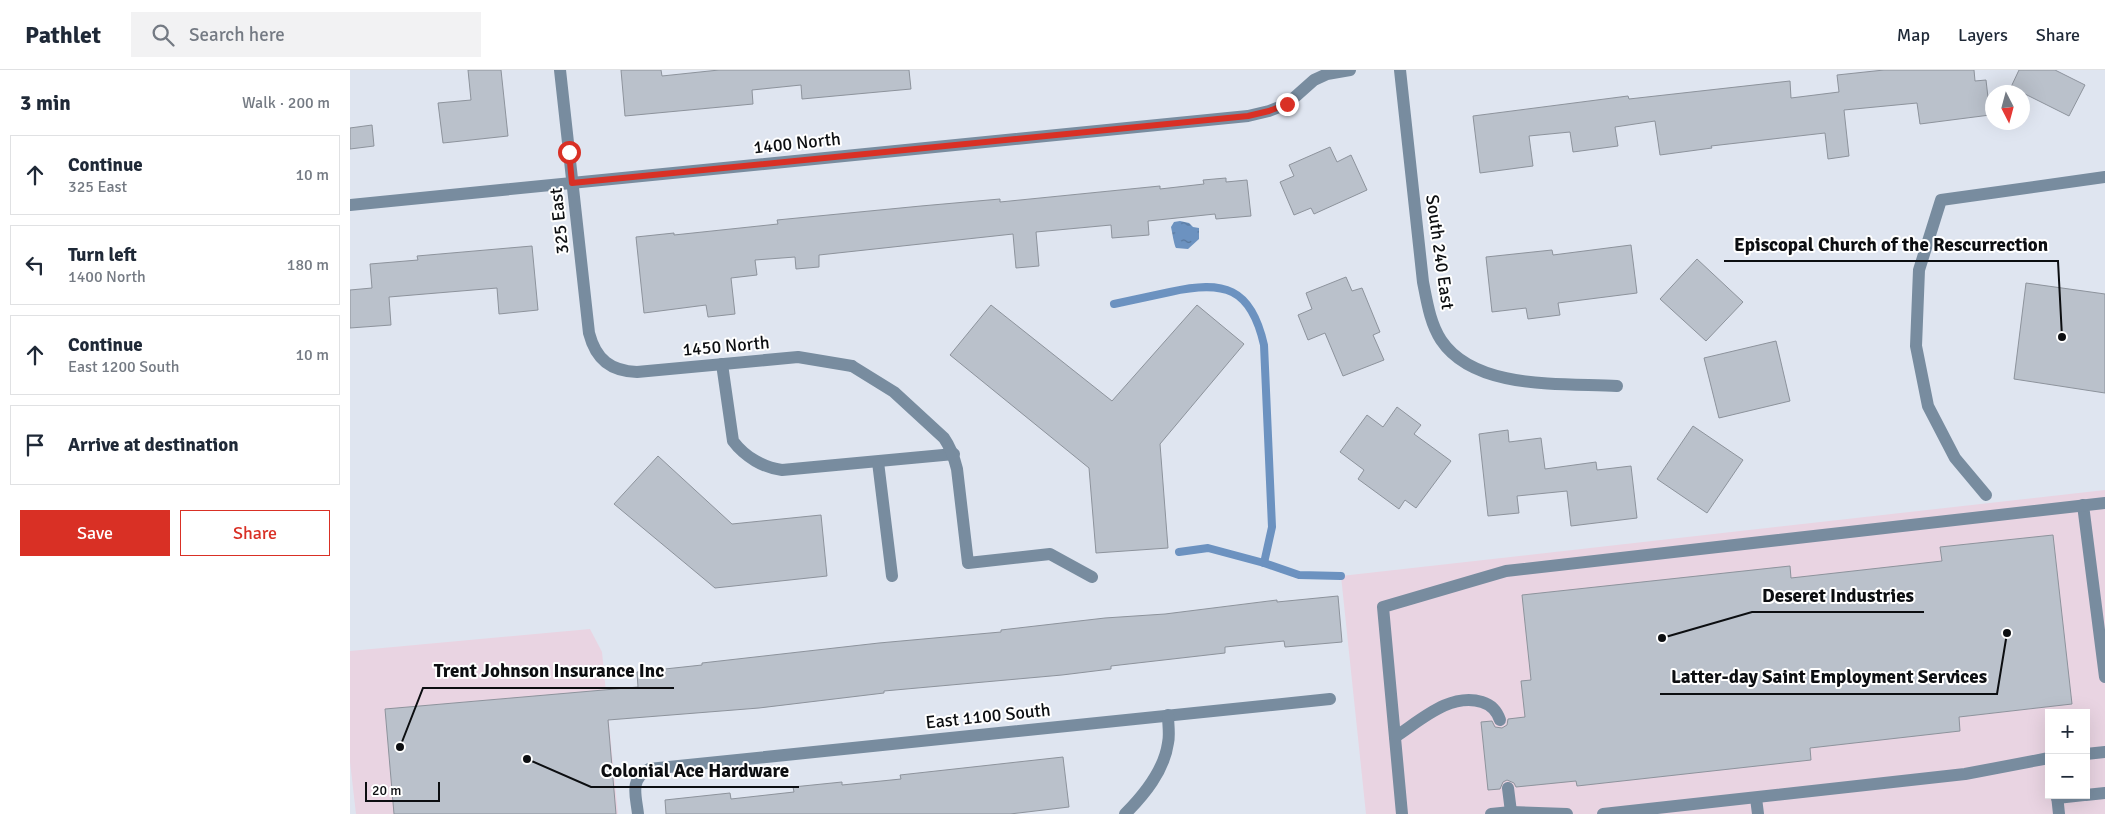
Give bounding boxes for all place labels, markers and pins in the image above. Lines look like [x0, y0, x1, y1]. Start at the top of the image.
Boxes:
callout: Episcopal Church of the Rescurrection [1724, 227, 2058, 261]
callout: Deseret Industries [1752, 578, 1924, 612]
callout: Trent Johnson Insurance Inc [423, 654, 674, 688]
callout: Latter-day Saint Employment Services [1660, 660, 1997, 694]
callout: Colonial Ace Hardware [591, 753, 799, 787]

